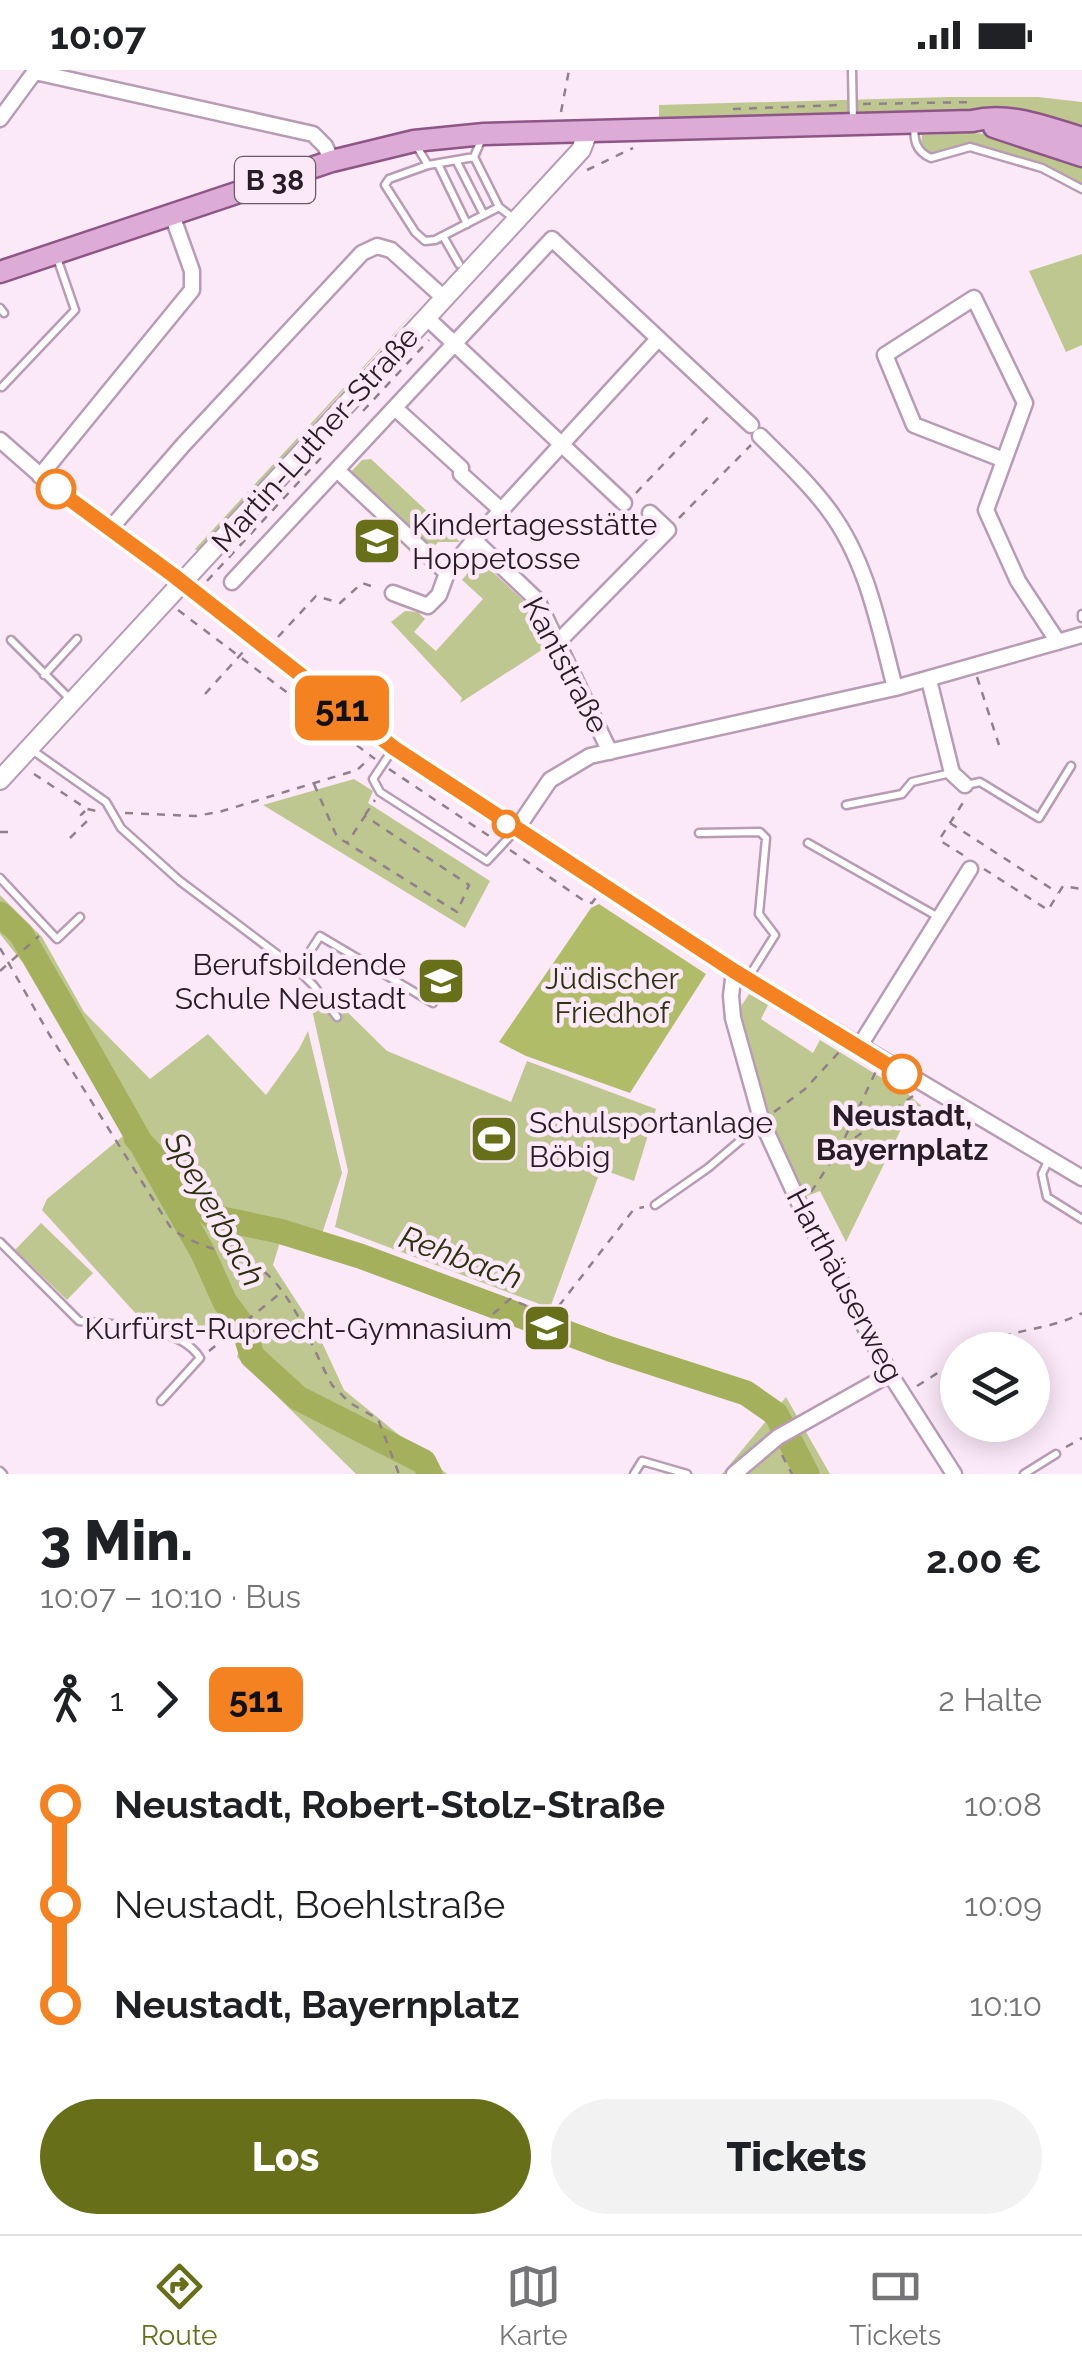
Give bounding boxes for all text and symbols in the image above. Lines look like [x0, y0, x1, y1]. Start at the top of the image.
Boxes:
text: 10:07 [50, 13, 146, 58]
road number: B 38 [235, 157, 315, 203]
street label: Martin-Luther-Straße [205, 319, 425, 559]
unlabelled marker [37, 470, 75, 508]
place label: Kindertagesstätte Hoppetosse [412, 507, 657, 576]
school or university icon: Kindertagesstätte Hoppetosse [351, 515, 403, 567]
street label: Kantstraße [516, 591, 616, 739]
line badge: 511 [284, 676, 400, 740]
text: 511 [315, 688, 369, 729]
unlabelled marker [493, 811, 519, 837]
place label: Berufsbildende Schule Neustadt [175, 947, 406, 1016]
school or university icon: Berufsbildende Schule Neustadt [415, 955, 467, 1007]
park label: Jüdischer Friedhof [545, 961, 679, 1030]
marker: Neustadt, Bayernplatz [883, 1055, 921, 1093]
place label: Neustadt, Bayernplatz [816, 1098, 988, 1167]
place label: Schulsportanlage Böbig [529, 1105, 773, 1174]
sports icon: Schulsportanlage Böbig [468, 1113, 520, 1165]
water label: Speyerbach [157, 1124, 273, 1293]
street label: Harthäuserweg [780, 1183, 910, 1387]
water label: Rehbach [395, 1218, 527, 1296]
school or university icon: Kurfürst-Ruprecht-Gymnasium [521, 1302, 573, 1354]
place label: Kurfürst-Ruprecht-Gymnasium [84, 1311, 512, 1346]
map controls [940, 1332, 1050, 1442]
button: layers [940, 1332, 1050, 1442]
text: 3 Min. [40, 1508, 193, 1573]
text: 2.00 € [926, 1537, 1042, 1582]
text: 10:07 – 10:10 · Bus [40, 1578, 301, 1615]
icon: walk [40, 1672, 95, 1727]
icon: forward [139, 1672, 194, 1727]
text: 511 [229, 1679, 283, 1720]
text: 1 [110, 1681, 124, 1718]
text: 2 Halte [938, 1681, 1042, 1718]
text: Neustadt, Robert-Stolz-Straße [114, 1782, 665, 1827]
text: 10:08 [964, 1786, 1042, 1823]
text: Neustadt, Boehlstraße [114, 1882, 505, 1927]
text: 10:09 [964, 1886, 1042, 1923]
text: Neustadt, Bayernplatz [114, 1982, 520, 2027]
text: 10:10 [969, 1986, 1042, 2023]
button: Los [40, 2099, 531, 2214]
button: Tickets [551, 2099, 1042, 2214]
tab: Route [141, 2259, 217, 2352]
tab: Karte [499, 2259, 568, 2352]
tab: Tickets [849, 2259, 941, 2352]

